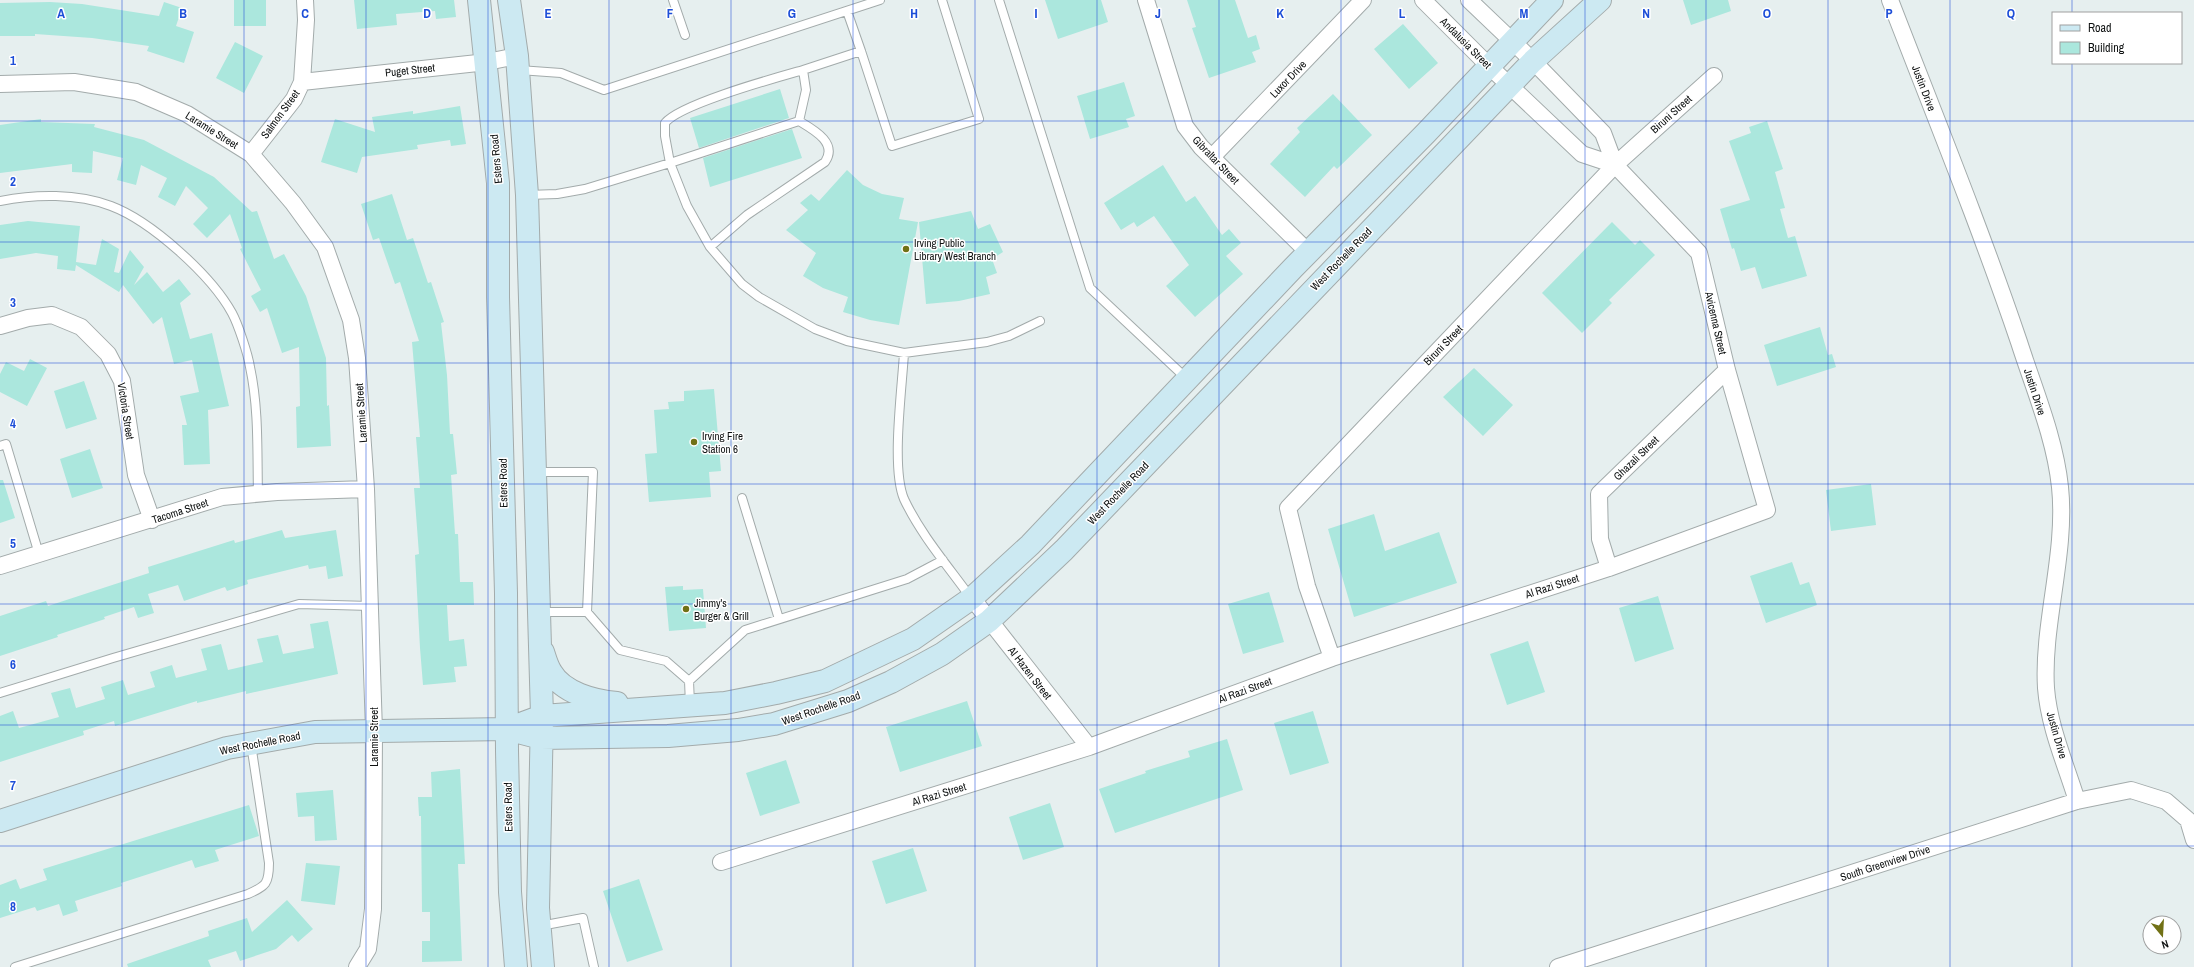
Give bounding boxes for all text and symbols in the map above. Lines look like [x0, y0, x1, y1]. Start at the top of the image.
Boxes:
text: A [57, 5, 65, 22]
text: B [179, 5, 187, 22]
text: C [301, 5, 309, 22]
text: D [423, 5, 431, 22]
text: E [544, 5, 552, 22]
text: F [667, 5, 674, 22]
text: G [788, 5, 796, 22]
text: H [910, 5, 918, 22]
text: I [1035, 5, 1038, 22]
text: J [1155, 5, 1161, 22]
text: K [1276, 5, 1284, 22]
text: L [1399, 5, 1406, 22]
text: M [1520, 5, 1529, 22]
text: N [1642, 5, 1650, 22]
text: O [1763, 5, 1771, 22]
text: P [1885, 5, 1893, 22]
text: Q [2007, 5, 2015, 22]
legend [2052, 12, 2182, 64]
street label: Andalusia Street [1437, 14, 1495, 72]
text: Road [2088, 20, 2112, 36]
text: Building [2088, 40, 2125, 56]
text: 1 [10, 52, 16, 69]
street label: Luxor Drive [1267, 57, 1309, 101]
street label: Puget Street [384, 60, 436, 80]
street label: Justin Drive [1909, 63, 1939, 113]
street label: Salmon Street [258, 86, 303, 141]
street label: Biruni Street [1647, 92, 1695, 136]
street label: Laramie Street [183, 108, 241, 152]
street label: Gibraltar Street [1190, 133, 1243, 187]
street label: Esters Road [487, 134, 505, 184]
text: 2 [10, 173, 16, 190]
street label: West Rochelle Road [1307, 225, 1375, 293]
place label: Irving Public Library West Branch [914, 236, 996, 263]
marker: Irving Public Library West Branch [901, 244, 911, 254]
street label: Avicenna Street [1702, 289, 1730, 356]
text: 3 [10, 294, 16, 311]
street label: Biruni Street [1420, 322, 1466, 368]
street label: Justin Drive [2021, 367, 2049, 417]
street label: Victoria Street [115, 382, 137, 441]
street label: Laramie Street [352, 382, 370, 443]
text: 4 [10, 415, 16, 432]
place label: Irving Fire Station 6 [702, 429, 743, 456]
street label: Ghazali Street [1610, 433, 1662, 483]
marker: Irving Fire Station 6 [689, 437, 699, 447]
street label: Esters Road [496, 458, 510, 508]
street label: West Rochelle Road [1084, 459, 1152, 527]
street label: Tacoma Street [150, 495, 210, 527]
text: 5 [10, 535, 16, 552]
street label: Al Razi Street [1522, 571, 1581, 602]
place label: Jimmy's Burger & Grill [694, 596, 749, 623]
marker: Jimmy's Burger & Grill [681, 604, 691, 614]
street label: Al Hazen Street [1004, 643, 1055, 703]
text: 6 [10, 656, 16, 673]
street label: Al Razi Street [1216, 674, 1274, 706]
street label: West Rochelle Road [780, 688, 862, 728]
street label: Laramie Street [367, 707, 381, 767]
street label: Justin Drive [2044, 710, 2070, 760]
street label: West Rochelle Road [218, 728, 302, 758]
text: 7 [10, 777, 16, 794]
street label: Al Razi Street [909, 779, 968, 809]
street label: Esters Road [501, 782, 515, 832]
street label: South Greenview Drive [1838, 842, 1932, 884]
text: 8 [10, 898, 16, 915]
north arrow [2142, 915, 2182, 955]
text: N [2160, 937, 2170, 952]

